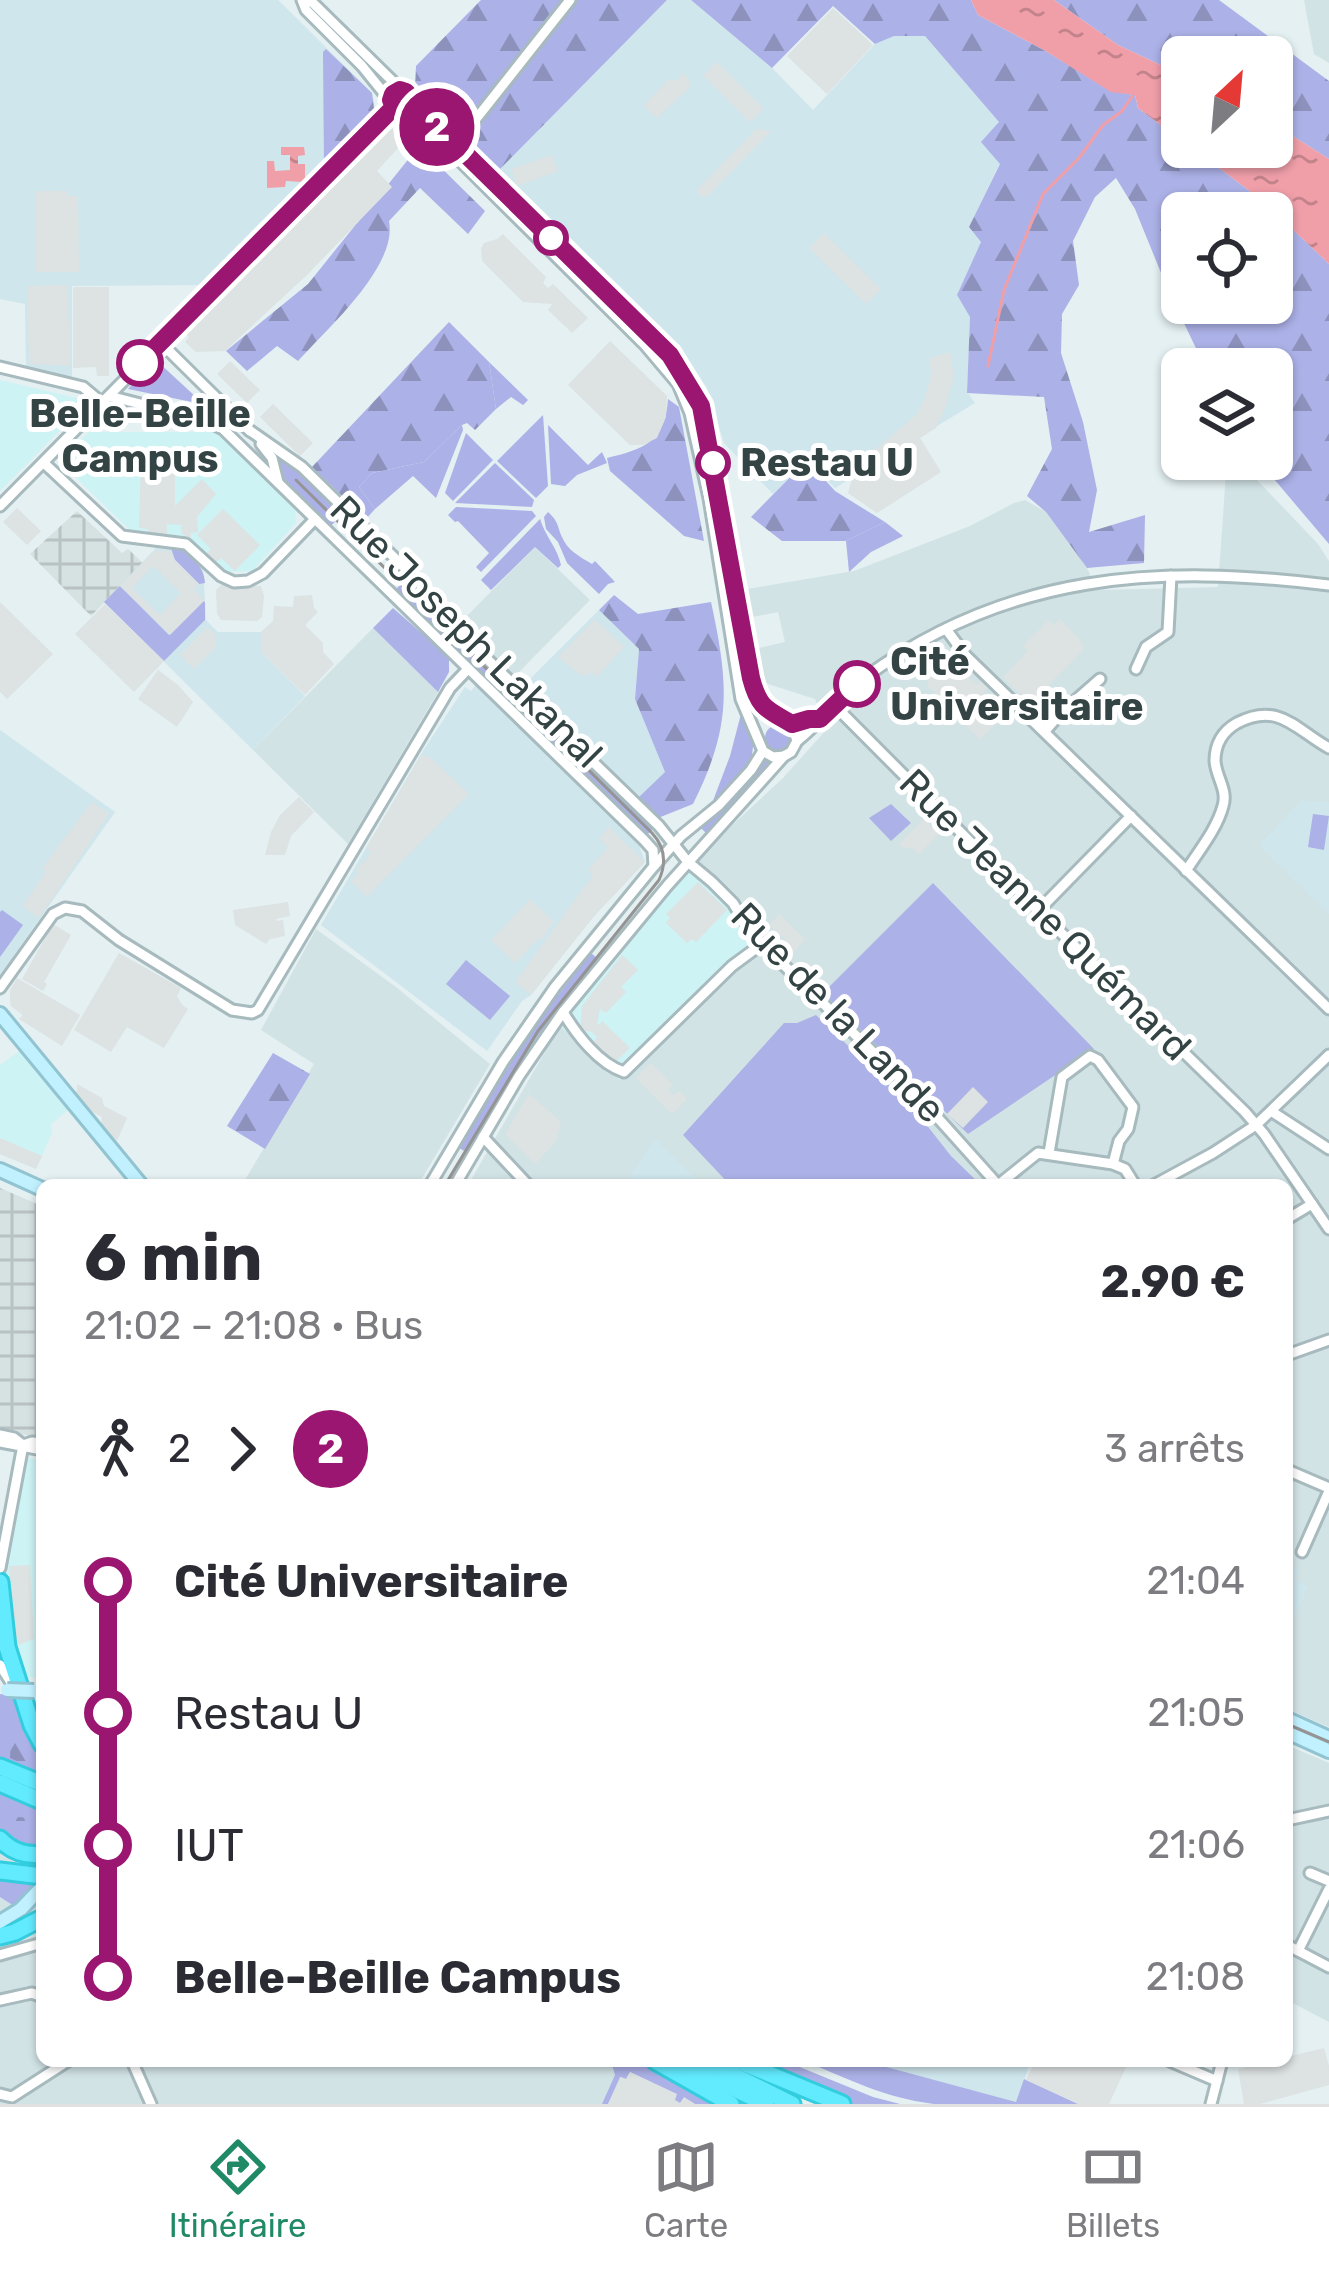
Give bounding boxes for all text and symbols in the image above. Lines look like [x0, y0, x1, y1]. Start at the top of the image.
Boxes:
north arrow [1161, 36, 1293, 168]
map controls [1161, 36, 1293, 480]
line badge: 2 [398, 88, 476, 166]
text: 2 [423, 102, 451, 152]
button: locate [1161, 192, 1293, 324]
unlabelled marker [535, 222, 567, 254]
marker: Belle-Beille Campus [118, 341, 162, 385]
button: layers [1161, 348, 1293, 480]
place label: Belle-Beille Campus [29, 391, 251, 482]
place label: Restau U [740, 440, 914, 486]
marker: Restau U [697, 447, 729, 479]
street label: Rue Joseph Lakanal [321, 487, 611, 777]
place label: Cité Universitaire [890, 639, 1144, 730]
marker: Cité Universitaire [835, 662, 879, 706]
street label: Rue Jeanne Quémard [890, 760, 1200, 1070]
street label: Rue de la Lande [722, 894, 954, 1132]
text: 6 min [84, 1218, 263, 1297]
text: 2.90 € [1100, 1255, 1245, 1308]
text: 21:02 – 21:08 · Bus [84, 1303, 423, 1349]
icon: walk [84, 1416, 150, 1482]
icon: forward [209, 1416, 275, 1482]
text: 2 [317, 1424, 344, 1474]
text: 2 [168, 1426, 191, 1472]
text: 3 arrêts [1104, 1426, 1245, 1472]
text: Cité Universitaire [174, 1555, 568, 1608]
text: 21:04 [1146, 1558, 1245, 1604]
text: Restau U [174, 1687, 363, 1740]
text: 21:05 [1147, 1690, 1245, 1736]
text: IUT [174, 1819, 244, 1872]
text: 21:06 [1147, 1822, 1245, 1868]
text: Belle-Beille Campus [174, 1951, 621, 2004]
text: 21:08 [1146, 1954, 1245, 2000]
tab: Itinéraire [169, 2134, 306, 2245]
tab: Carte [644, 2134, 728, 2245]
tab: Billets [1066, 2134, 1160, 2245]

